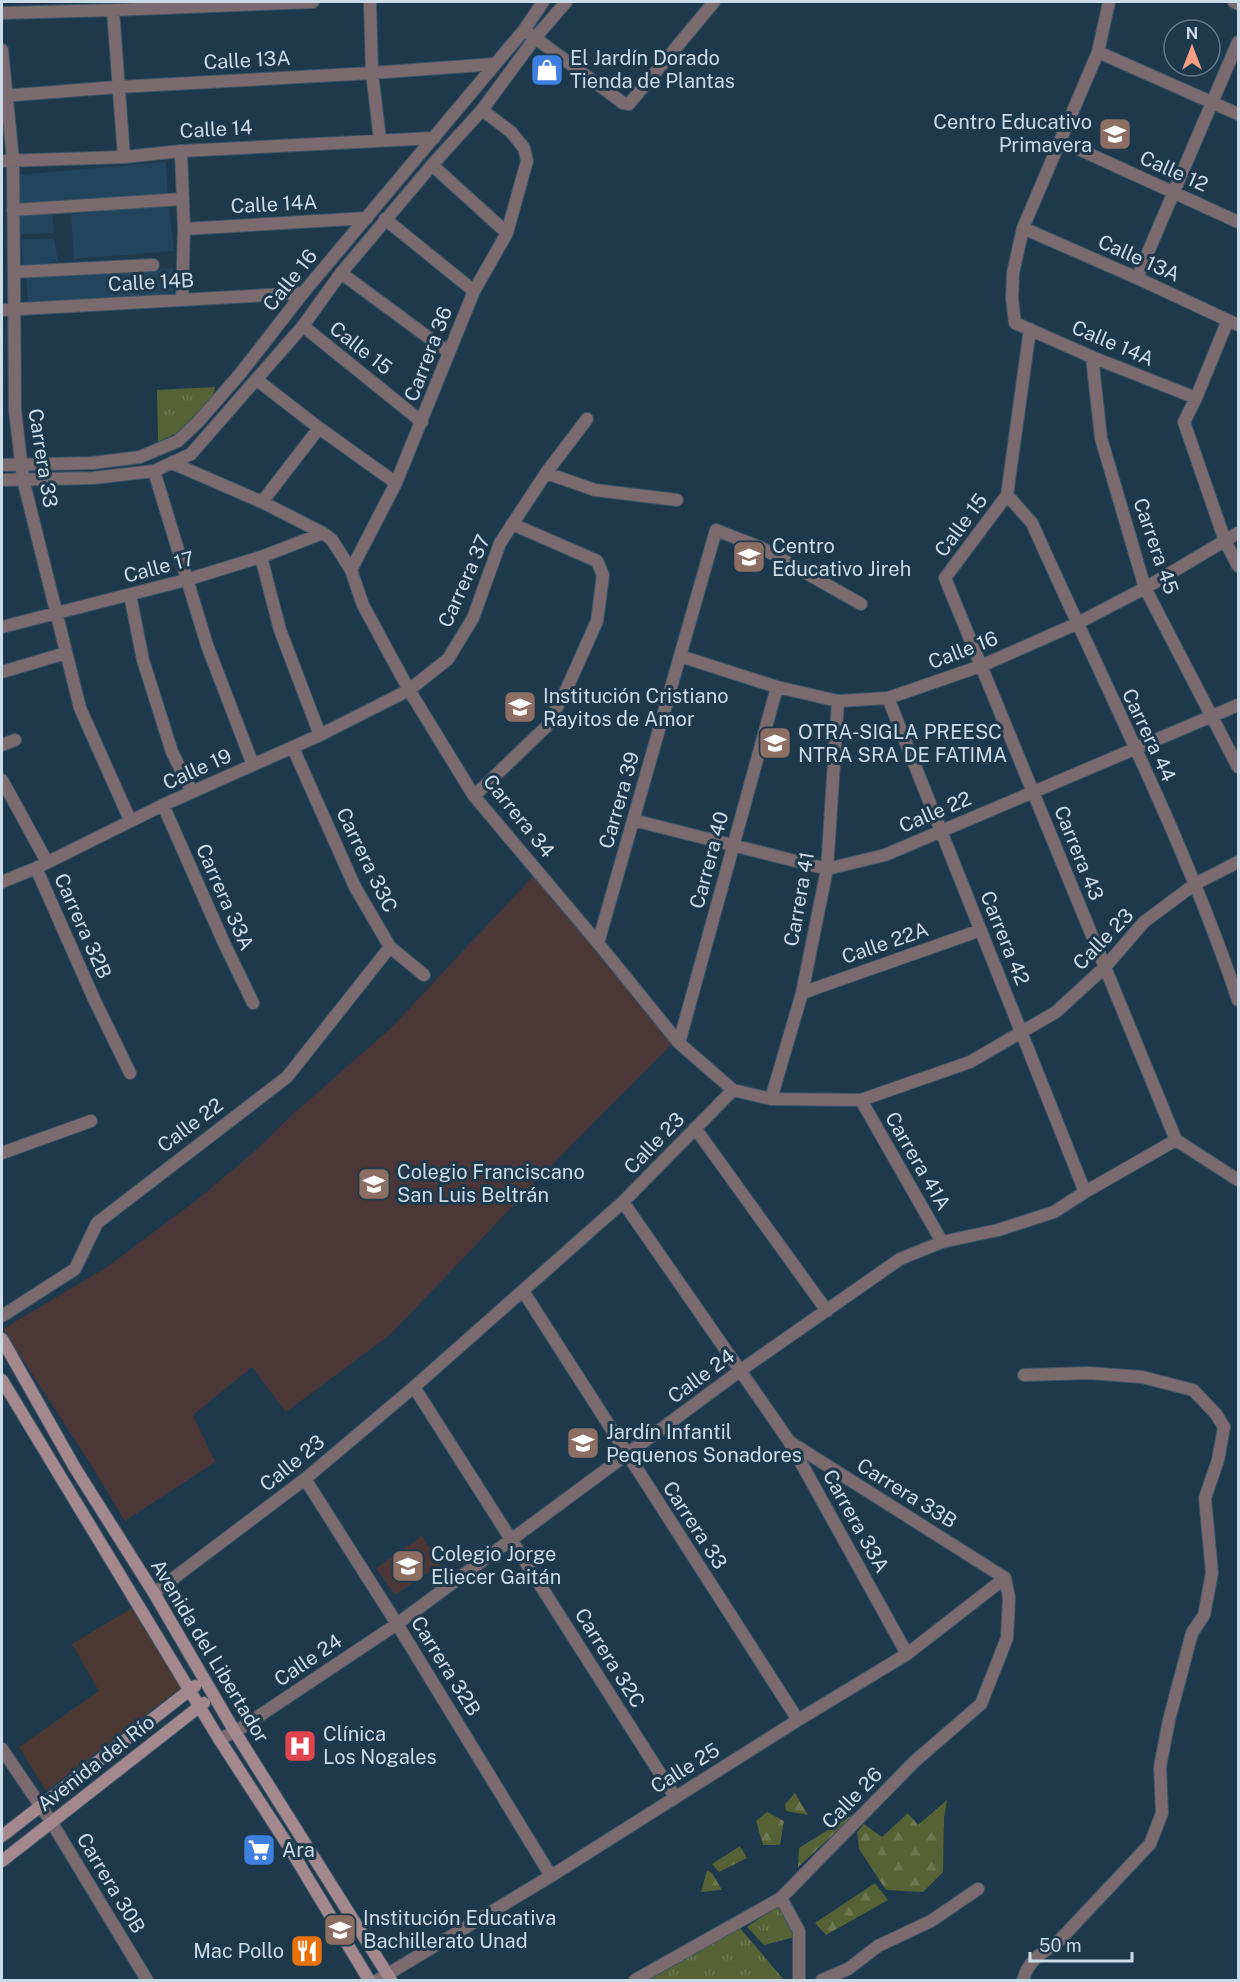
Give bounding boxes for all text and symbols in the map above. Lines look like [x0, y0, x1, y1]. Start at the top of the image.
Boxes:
north arrow [1162, 18, 1222, 78]
text: N [1186, 24, 1198, 43]
street label: Calle 13A [203, 46, 291, 74]
place label: El Jardín Dorado Tienda de Plantas [570, 46, 735, 93]
shop icon: El Jardín Dorado Tienda de Plantas [529, 52, 565, 88]
place label: Centro Educativo Primavera [933, 110, 1092, 157]
street label: Calle 14 [179, 115, 253, 143]
school or university icon: Centro Educativo Primavera [1097, 116, 1133, 152]
street label: Calle 12 [1136, 145, 1212, 197]
street label: Calle 14A [230, 190, 318, 218]
street label: Calle 13A [1094, 229, 1184, 287]
street label: Calle 16 [258, 244, 322, 316]
street label: Calle 14B [107, 268, 195, 296]
street label: Carrera 36 [399, 303, 457, 405]
street label: Calle 14A [1068, 315, 1158, 371]
street label: Calle 15 [325, 316, 397, 380]
street label: Carrera 33 [23, 407, 63, 509]
street label: Calle 15 [929, 489, 993, 561]
street label: Carrera 45 [1128, 495, 1184, 597]
street label: Carrera 37 [433, 531, 495, 631]
place label: Centro Educativo Jireh [772, 534, 911, 581]
school or university icon: Centro Educativo Jireh [731, 539, 767, 575]
street label: Calle 17 [121, 546, 197, 588]
street label: Calle 16 [925, 626, 1001, 674]
place label: Institución Cristiano Rayitos de Amor [543, 684, 728, 731]
street label: Carrera 44 [1117, 685, 1181, 785]
school or university icon: Institución Cristiano Rayitos de Amor [502, 689, 538, 725]
place label: OTRA-SIGLA PREESC NTRA SRA DE FATIMA [798, 720, 1007, 767]
school or university icon: OTRA-SIGLA PREESC NTRA SRA DE FATIMA [757, 725, 793, 761]
street label: Calle 19 [159, 743, 235, 795]
street label: Carrera 39 [594, 749, 644, 851]
street label: Carrera 34 [478, 770, 560, 862]
street label: Calle 22 [895, 786, 975, 838]
street label: Carrera 43 [1049, 802, 1109, 904]
street label: Carrera 33C [331, 804, 403, 916]
street label: Carrera 40 [685, 809, 733, 911]
street label: Carrera 33A [191, 840, 259, 954]
street label: Carrera 41 [779, 850, 819, 948]
street label: Carrera 32B [49, 870, 117, 982]
street label: Carrera 42 [975, 887, 1035, 989]
street label: Calle 23 [1068, 903, 1138, 975]
street label: Calle 22A [838, 917, 932, 969]
street label: Calle 22 [152, 1093, 228, 1157]
street label: Calle 23 [619, 1107, 689, 1179]
street label: Carrera 41A [880, 1107, 956, 1215]
place label: Colegio Franciscano San Luis Beltrán [397, 1160, 585, 1207]
school or university icon: Colegio Franciscano San Luis Beltrán [356, 1166, 392, 1202]
street label: Calle 24 [663, 1344, 739, 1408]
place label: Jardín Infantil Pequenos Sonadores [606, 1420, 802, 1467]
school or university icon: Jardín Infantil Pequenos Sonadores [565, 1425, 601, 1461]
street label: Calle 23 [255, 1430, 329, 1496]
street label: Carrera 33B [853, 1453, 961, 1533]
street label: Carrera 33A [818, 1465, 894, 1577]
street label: Carrera 33 [658, 1477, 732, 1573]
place label: Colegio Jorge Eliecer Gaitán [431, 1542, 561, 1589]
school or university icon: Colegio Jorge Eliecer Gaitán [390, 1548, 426, 1584]
street label: Avenida del Libertador [146, 1555, 274, 1747]
street label: Carrera 32C [570, 1604, 650, 1712]
street label: Carrera 32B [406, 1612, 486, 1720]
street label: Calle 24 [270, 1629, 346, 1691]
street label: Avenida del Río [33, 1710, 159, 1816]
place label: Clínica Los Nogales [323, 1722, 437, 1769]
hospital icon: Clínica Los Nogales [282, 1728, 318, 1764]
street label: Calle 25 [646, 1737, 724, 1799]
street label: Calle 26 [817, 1762, 887, 1834]
street label: Carrera 30B [72, 1828, 150, 1938]
supermarket icon: Ara [241, 1832, 277, 1868]
place label: Ara [282, 1838, 315, 1862]
place label: Institución Educativa Bachillerato Unad [363, 1906, 556, 1953]
school or university icon: Institución Educativa Bachillerato Unad [322, 1912, 358, 1948]
scale bar [1030, 1925, 1132, 1963]
restaurant icon: Mac Pollo [289, 1933, 325, 1969]
text: 50 m [1039, 1935, 1082, 1956]
place label: Mac Pollo [193, 1939, 284, 1963]

